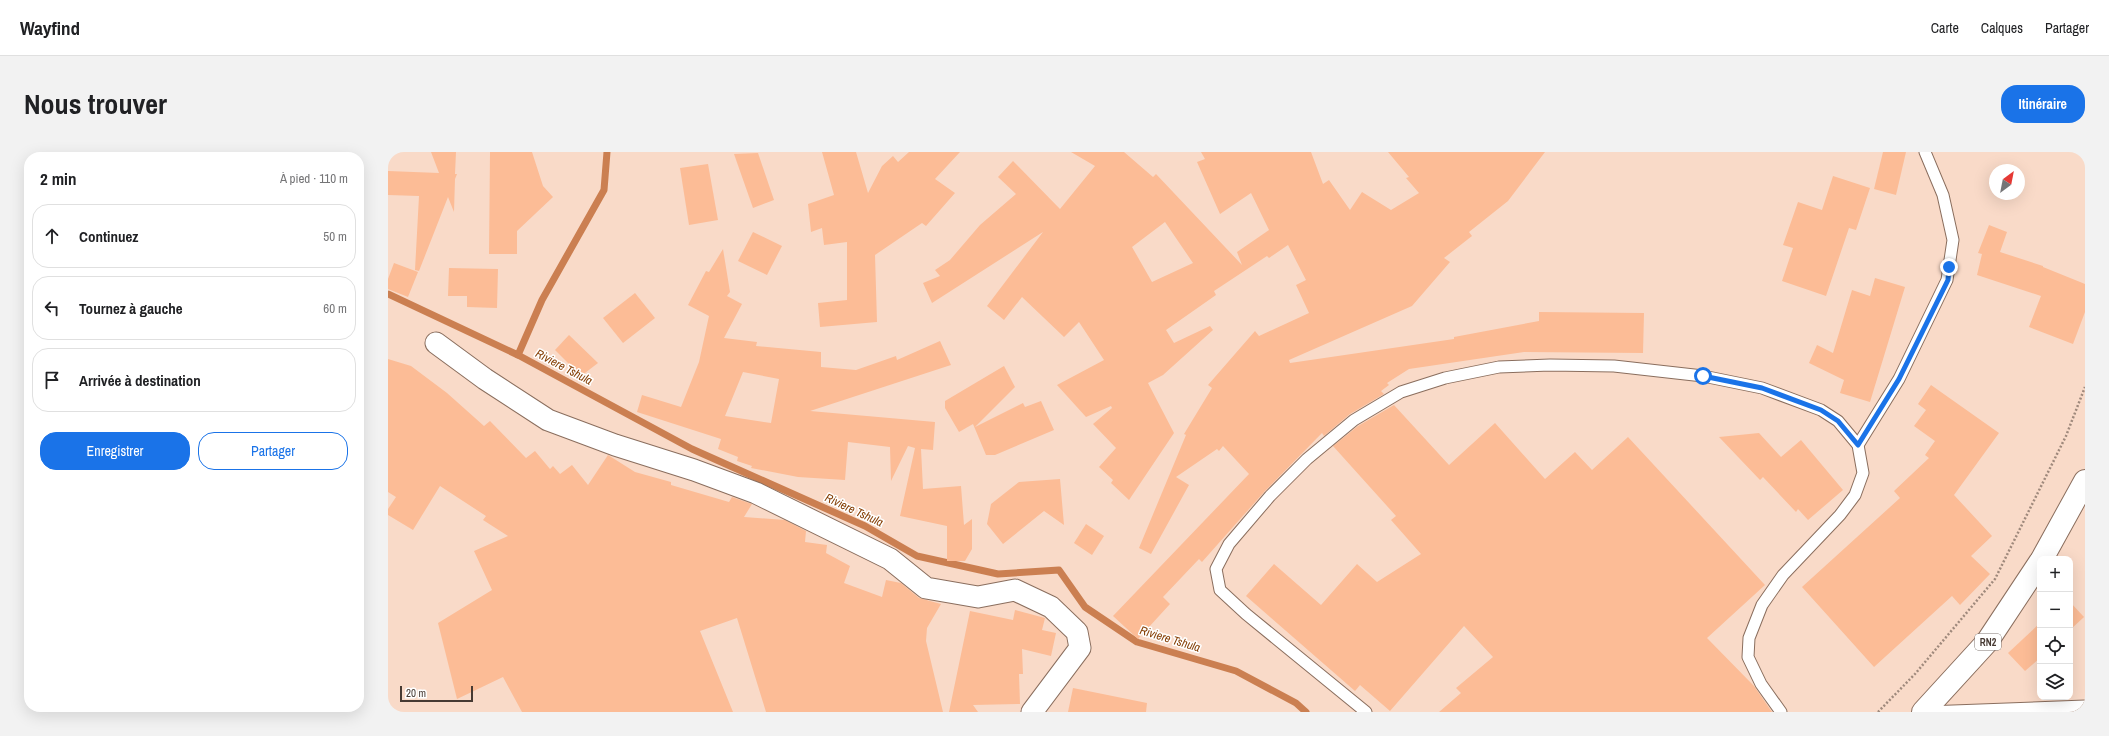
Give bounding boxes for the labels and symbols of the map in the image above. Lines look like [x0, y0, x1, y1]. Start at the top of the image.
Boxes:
north arrow [1989, 164, 2025, 200]
route end [1940, 258, 1958, 276]
water label: Riviere Tshula [533, 345, 596, 389]
route start [1694, 367, 1712, 385]
water label: Riviere Tshula [822, 490, 886, 531]
water label: Riviere Tshula [1138, 622, 1203, 656]
road number: RN2 [1975, 634, 2001, 650]
scale bar [400, 684, 473, 703]

